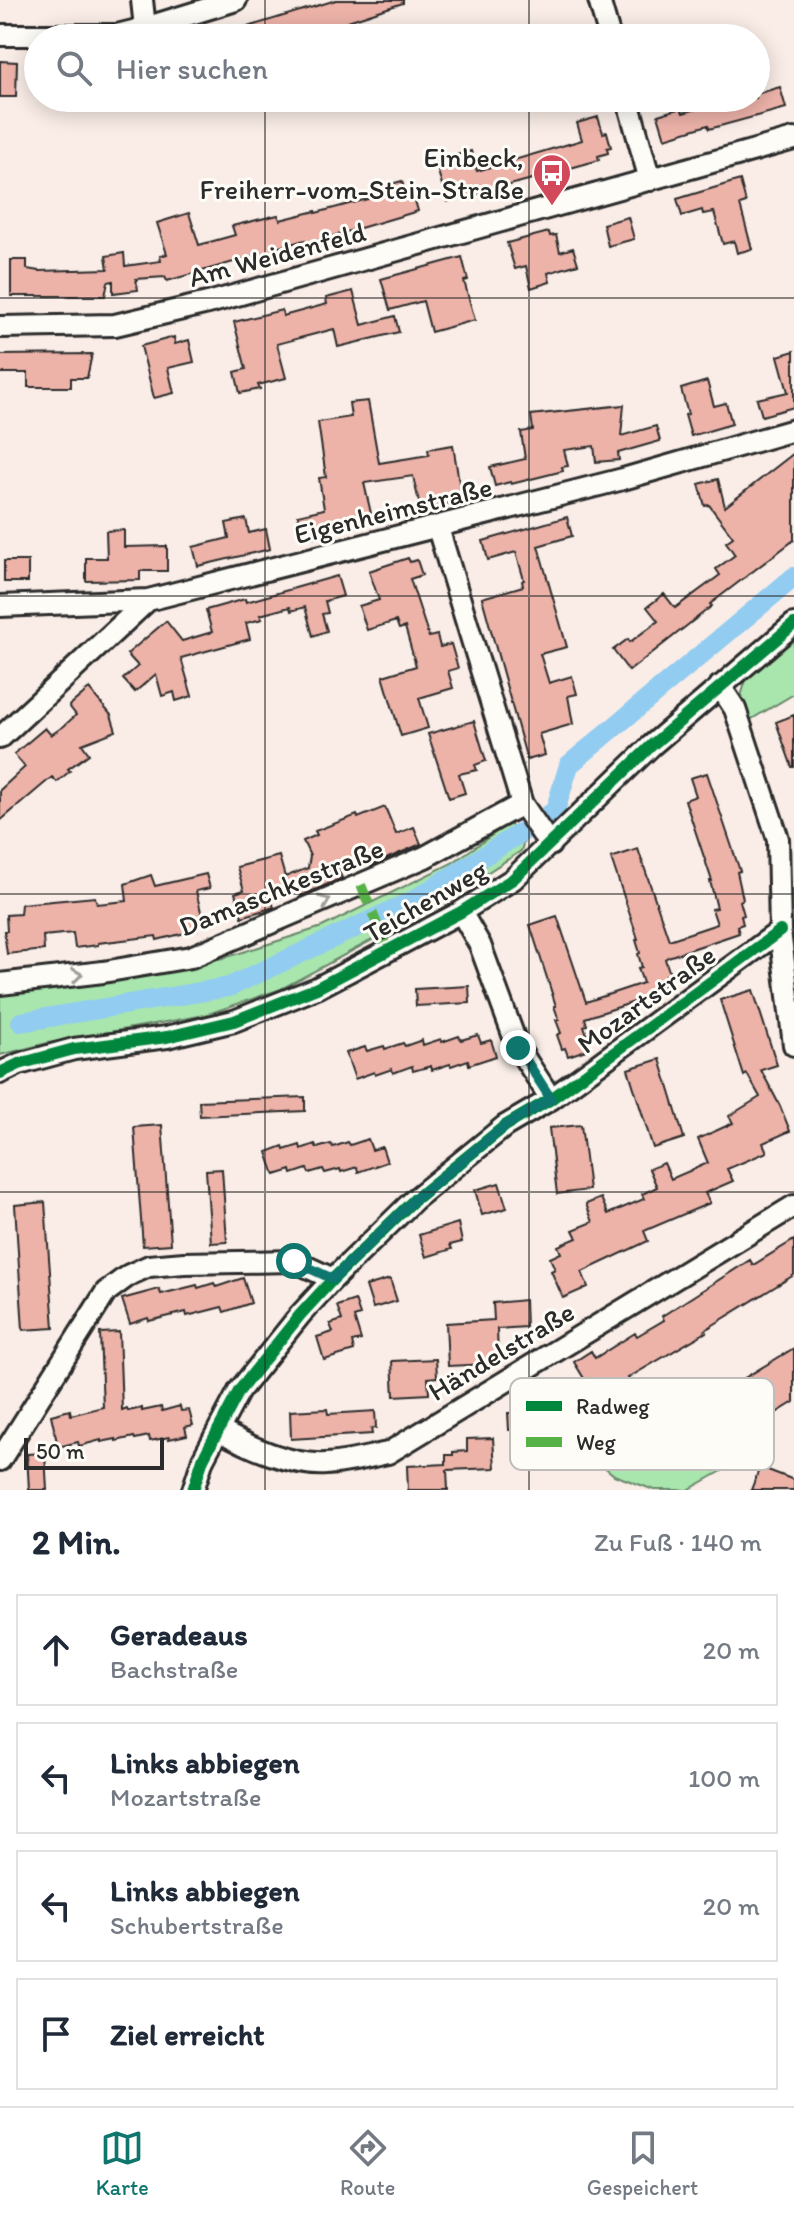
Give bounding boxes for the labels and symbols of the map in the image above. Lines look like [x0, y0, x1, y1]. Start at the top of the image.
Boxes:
place label: Einbeck, Freiherr-vom-Stein-Straße [200, 140, 524, 206]
bus stop icon: Einbeck, Freiherr-vom-Stein-Straße [531, 152, 573, 207]
street label: Am Weidenfeld [185, 214, 369, 294]
street label: Eigenheimstraße [290, 469, 496, 551]
street label: Damaschkestraße [174, 830, 388, 944]
street label: Teichenweg [357, 852, 493, 950]
one-way arrow [317, 894, 331, 910]
street label: Mozartstraße [570, 937, 722, 1061]
one-way arrow [71, 967, 84, 984]
route end [500, 1030, 536, 1066]
route start [276, 1243, 312, 1279]
street label: Händelstraße [422, 1294, 580, 1408]
legend [510, 1378, 774, 1470]
text: Radweg [576, 1393, 650, 1420]
text: Weg [576, 1429, 617, 1456]
scale bar [24, 1434, 164, 1470]

